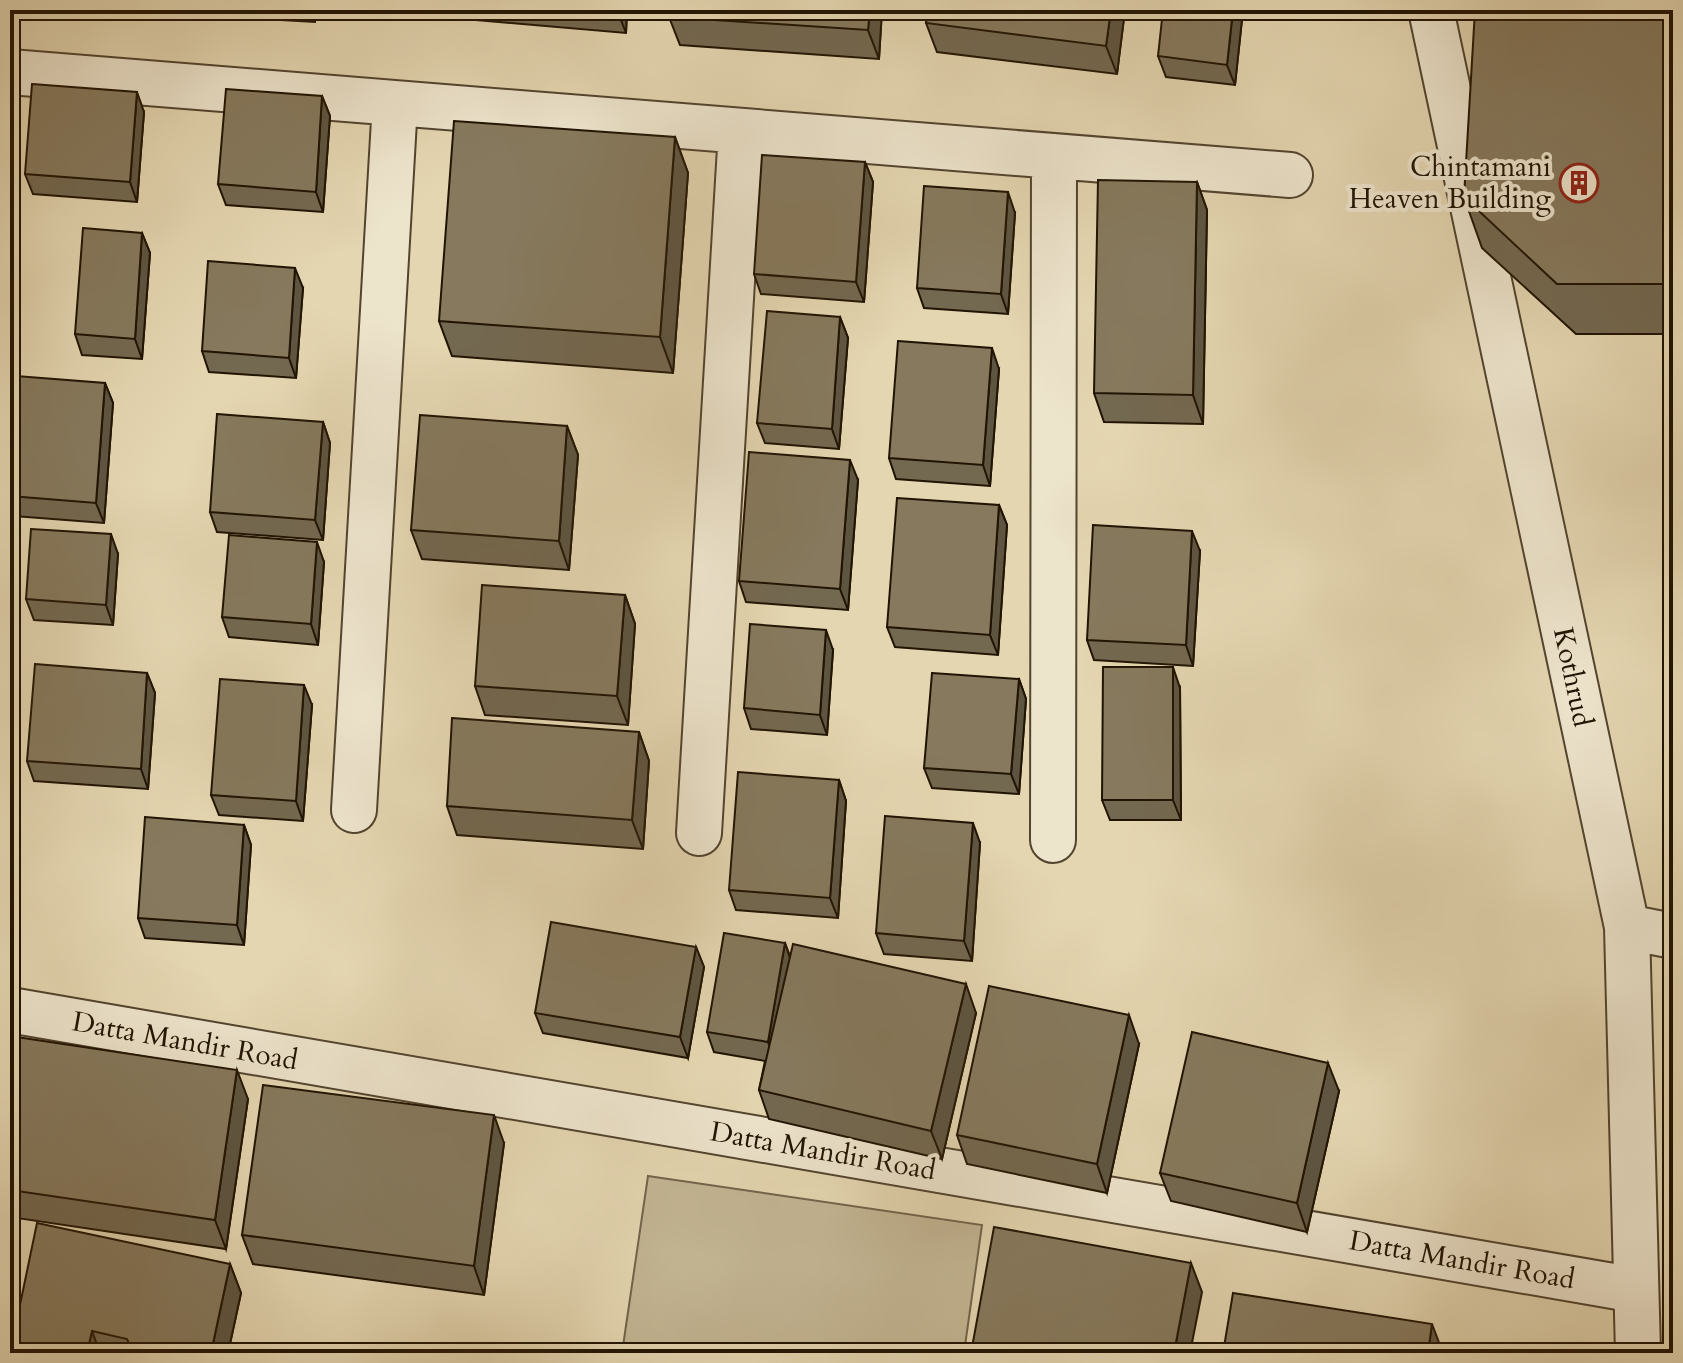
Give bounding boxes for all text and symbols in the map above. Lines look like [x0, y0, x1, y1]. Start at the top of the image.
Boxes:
place label: Chintamani Heaven Building [1349, 148, 1551, 218]
building icon: Chintamani Heaven Building [1558, 162, 1600, 204]
street label: Kothrud [1544, 624, 1602, 730]
street label: Datta Mandir Road [69, 1002, 301, 1080]
street label: Datta Mandir Road [707, 1112, 939, 1190]
street label: Datta Mandir Road [1346, 1221, 1578, 1299]

